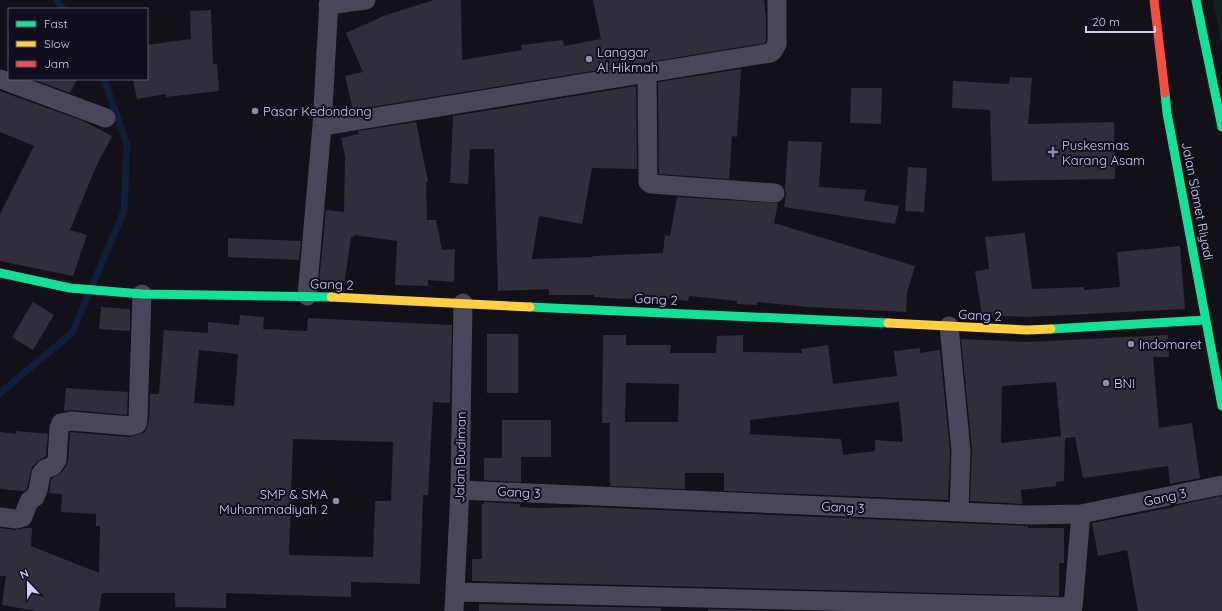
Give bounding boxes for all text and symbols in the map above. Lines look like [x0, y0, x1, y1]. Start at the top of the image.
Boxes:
legend [8, 8, 148, 80]
scale bar [1086, 8, 1155, 34]
text: 20 m [1092, 14, 1120, 29]
text: Fast [44, 16, 68, 31]
text: Slow [44, 36, 70, 51]
place label: Langgar Al Hikmah [597, 44, 658, 75]
marker: Langgar Al Hikmah [584, 54, 594, 64]
text: Jam [44, 56, 69, 71]
place label: Pasar Kedondong [263, 103, 372, 119]
marker: Pasar Kedondong [250, 106, 260, 116]
place label: Puskesmas Karang Asam [1062, 137, 1145, 168]
street label: Jalan Slamet Riyadi [1179, 141, 1217, 261]
marker: Puskesmas Karang Asam [1047, 146, 1059, 158]
street label: Gang 2 [310, 275, 354, 293]
street label: Gang 2 [634, 290, 678, 308]
street label: Gang 2 [958, 306, 1002, 324]
place label: Indomaret [1139, 336, 1202, 352]
marker: Indomaret [1126, 339, 1136, 349]
place label: BNI [1114, 375, 1135, 391]
marker: BNI [1101, 378, 1111, 388]
street label: Jalan Budiman [451, 411, 469, 503]
street label: Gang 3 [497, 483, 541, 501]
street label: Gang 3 [1142, 485, 1188, 509]
place label: SMP & SMA Muhammadiyah 2 [219, 486, 329, 517]
marker: SMP & SMA Muhammadiyah 2 [331, 496, 341, 506]
street label: Gang 3 [821, 498, 865, 516]
north arrow [8, 563, 48, 603]
text: N [18, 566, 31, 582]

